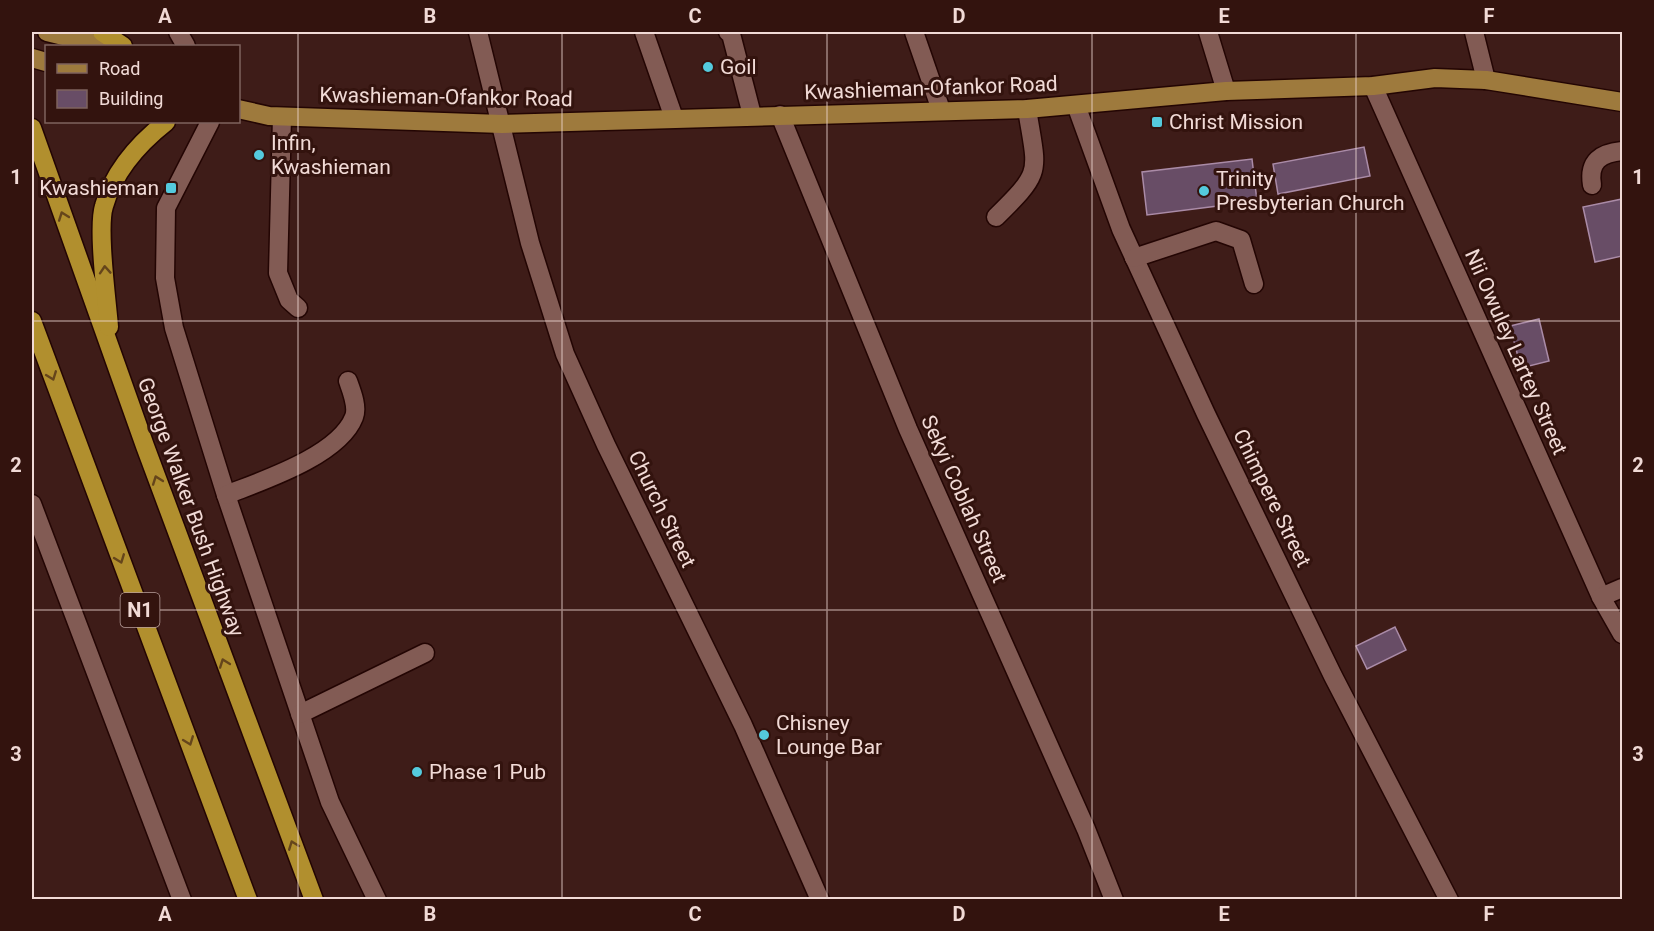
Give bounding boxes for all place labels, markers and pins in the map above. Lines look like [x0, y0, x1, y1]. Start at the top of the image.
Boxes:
place label: Goil [720, 55, 757, 79]
marker: Goil [701, 60, 715, 74]
place label: Christ Mission [1169, 110, 1303, 134]
marker: Christ Mission [1150, 115, 1164, 129]
place label: Infin, Kwashieman [271, 131, 391, 179]
marker: Infin, Kwashieman [252, 148, 266, 162]
place label: Trinity Presbyterian Church [1216, 167, 1405, 215]
place label: Kwashieman [39, 176, 159, 200]
marker: Kwashieman [164, 181, 178, 195]
marker: Trinity Presbyterian Church [1197, 184, 1211, 198]
place label: Chisney Lounge Bar [776, 711, 882, 759]
marker: Chisney Lounge Bar [757, 728, 771, 742]
place label: Phase 1 Pub [429, 760, 546, 784]
marker: Phase 1 Pub [410, 765, 424, 779]

